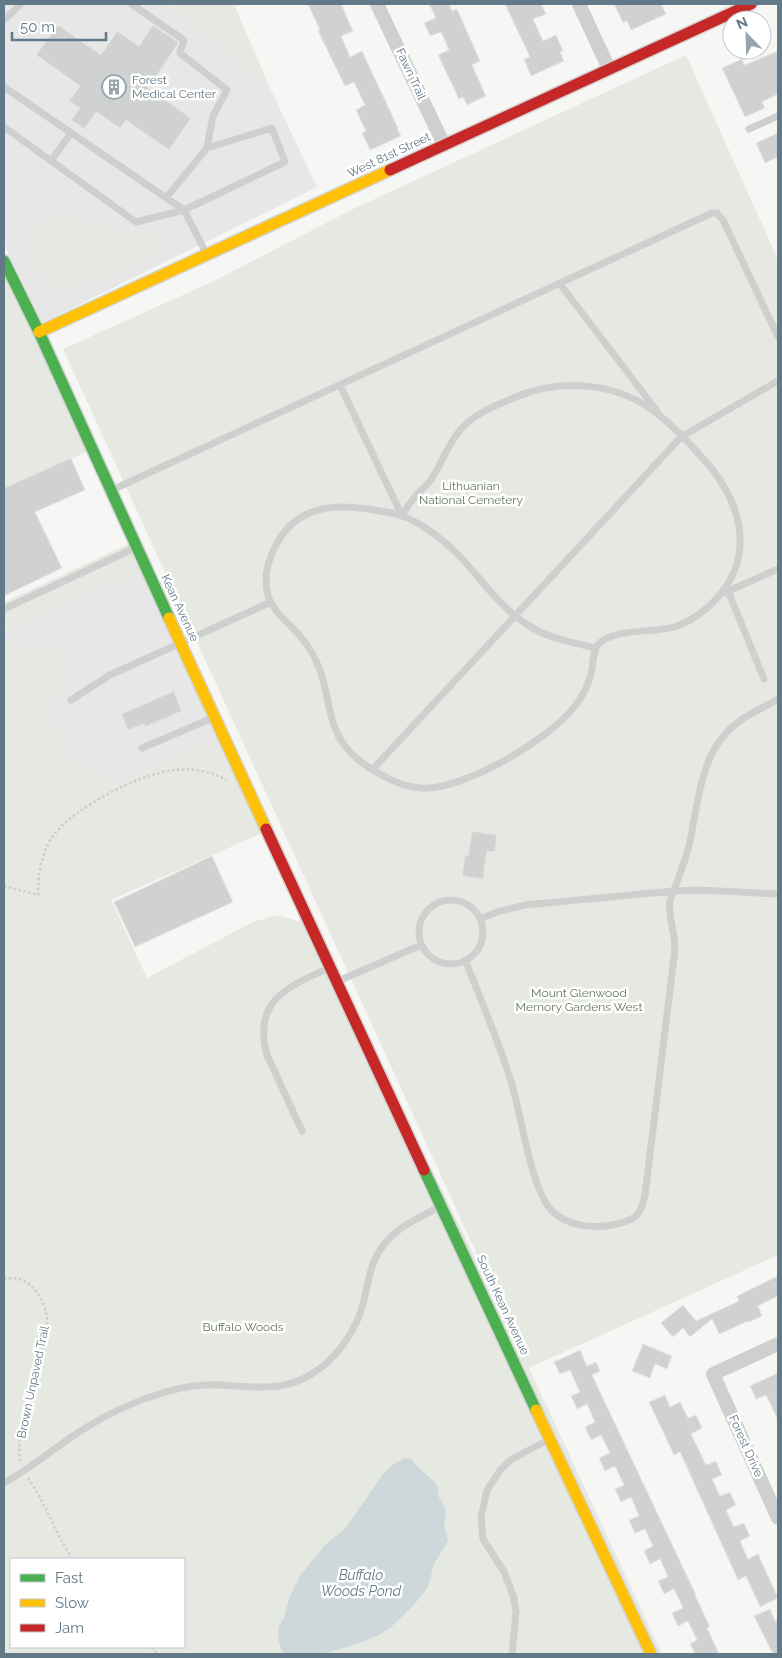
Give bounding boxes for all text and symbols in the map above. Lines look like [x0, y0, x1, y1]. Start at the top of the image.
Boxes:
scale bar [12, 10, 106, 42]
north arrow [722, 10, 772, 60]
text: N [734, 14, 750, 32]
text: 50 m [20, 18, 55, 36]
street label: Fawn Trail [393, 46, 429, 103]
place label: Forest Medical Center [132, 73, 217, 101]
building icon: Forest Medical Center [101, 74, 127, 100]
street label: West 81st Street [345, 130, 433, 180]
park label: Lithuanian National Cemetery [419, 479, 523, 507]
street label: Kean Avenue [158, 572, 202, 644]
park label: Mount Glenwood Memory Gardens West [516, 986, 642, 1014]
street label: South Kean Avenue [474, 1253, 532, 1357]
park label: Buffalo Woods [203, 1320, 284, 1334]
street label: Brown Unpaved Trail [14, 1324, 52, 1440]
street label: Forest Drive [726, 1413, 766, 1479]
legend [10, 1558, 185, 1648]
water label: Buffalo Woods Pond [321, 1567, 402, 1599]
text: Fast [55, 1569, 83, 1587]
text: Slow [55, 1594, 89, 1612]
text: Jam [55, 1619, 84, 1637]

